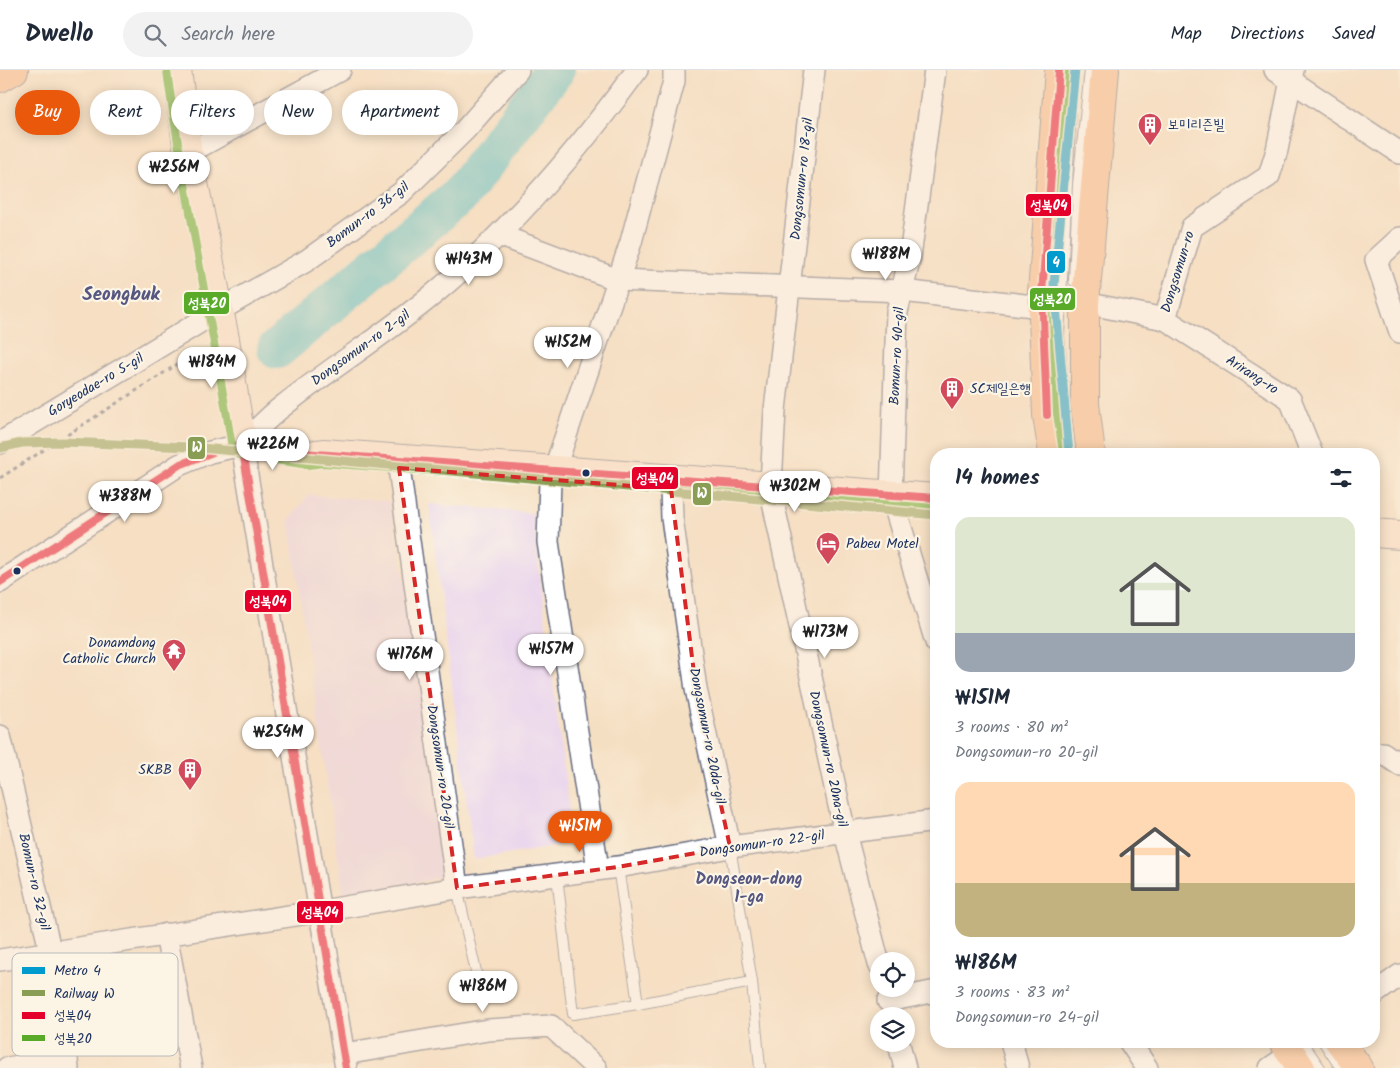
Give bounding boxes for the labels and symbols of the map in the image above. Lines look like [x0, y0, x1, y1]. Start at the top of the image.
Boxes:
building icon: 보미리즌빌 [1137, 112, 1163, 146]
place label: 보미리즌빌 [1168, 114, 1225, 136]
street label: Dongsomun-ro 18-gil [785, 116, 819, 241]
pin: ₩256M [139, 152, 209, 194]
street label: Bomun-ro 36-gil [322, 176, 415, 254]
line badge: 성북04 [1025, 193, 1072, 217]
text: 성북04 [1030, 195, 1068, 217]
street label: Dongsomun-ro [1155, 228, 1201, 316]
pin: ₩188M [851, 238, 921, 281]
pin: ₩143M [434, 244, 504, 286]
line badge: 4 [1046, 250, 1066, 274]
text: 4 [1052, 252, 1060, 274]
district label: Seongbuk [82, 280, 160, 310]
line badge: 성북20 [1029, 287, 1076, 311]
text: 성북20 [1033, 289, 1072, 311]
line badge: 성북20 [183, 291, 230, 315]
text: 성북20 [188, 293, 227, 315]
street label: Dongsomun-ro 2-gil [307, 304, 416, 392]
street label: Bomun-ro 40-gil [883, 306, 911, 406]
pin: ₩152M [533, 326, 603, 369]
pin: ₩184M [177, 346, 247, 389]
street label: Goryeodae-ro 5-gil [44, 347, 149, 422]
street label: Arirang-ro [1221, 350, 1283, 400]
building icon: SC제일은행 [939, 376, 965, 410]
place label: SC제일은행 [970, 378, 1031, 400]
pin: ₩226M [238, 428, 308, 471]
line badge: W [187, 436, 206, 460]
text: W [192, 437, 203, 459]
line badge: 성북04 [631, 466, 679, 490]
unlabelled marker [581, 468, 591, 478]
text: 성북04 [636, 468, 674, 490]
pin: ₩302M [760, 470, 830, 513]
pin: ₩388M [90, 480, 160, 523]
line badge: W [692, 482, 712, 506]
text: W [697, 483, 708, 505]
hotel icon: Pabeu Motel [815, 531, 841, 565]
place label: Pabeu Motel [846, 533, 919, 555]
unlabelled marker [12, 566, 22, 576]
line badge: 성북04 [244, 589, 292, 613]
text: 성북04 [249, 591, 287, 613]
pin: ₩173M [790, 616, 860, 659]
place label: Donamdong Catholic Church [62, 632, 156, 670]
pin: ₩157M [516, 634, 586, 676]
temple icon: Donamdong Catholic Church [161, 638, 187, 672]
pin: ₩176M [375, 638, 445, 681]
street label: Dongsomun-ro 20da-gil [683, 666, 731, 807]
street label: Dongsomun-ro 20na-gil [803, 689, 853, 830]
street label: Dongsomun-ro 20-gil [420, 704, 460, 831]
pin: ₩254M [243, 716, 313, 759]
building icon: SKBB [177, 757, 203, 791]
place label: SKBB [138, 759, 172, 781]
pin: ₩151M [545, 810, 615, 853]
street label: Dongsomun-ro 22-gil [698, 824, 827, 864]
street label: Bomun-ro 32-gil [12, 831, 56, 934]
district label: Dongseon-dong 1-ga [696, 867, 802, 910]
line badge: 성북04 [296, 900, 344, 924]
text: 성북04 [301, 902, 339, 924]
legend [12, 953, 178, 1056]
text: Metro 4 [54, 960, 101, 982]
pin: ₩186M [448, 970, 518, 1013]
text: Railway W [54, 983, 115, 1005]
text: 성북04 [54, 1005, 92, 1027]
text: 성북20 [54, 1028, 92, 1050]

